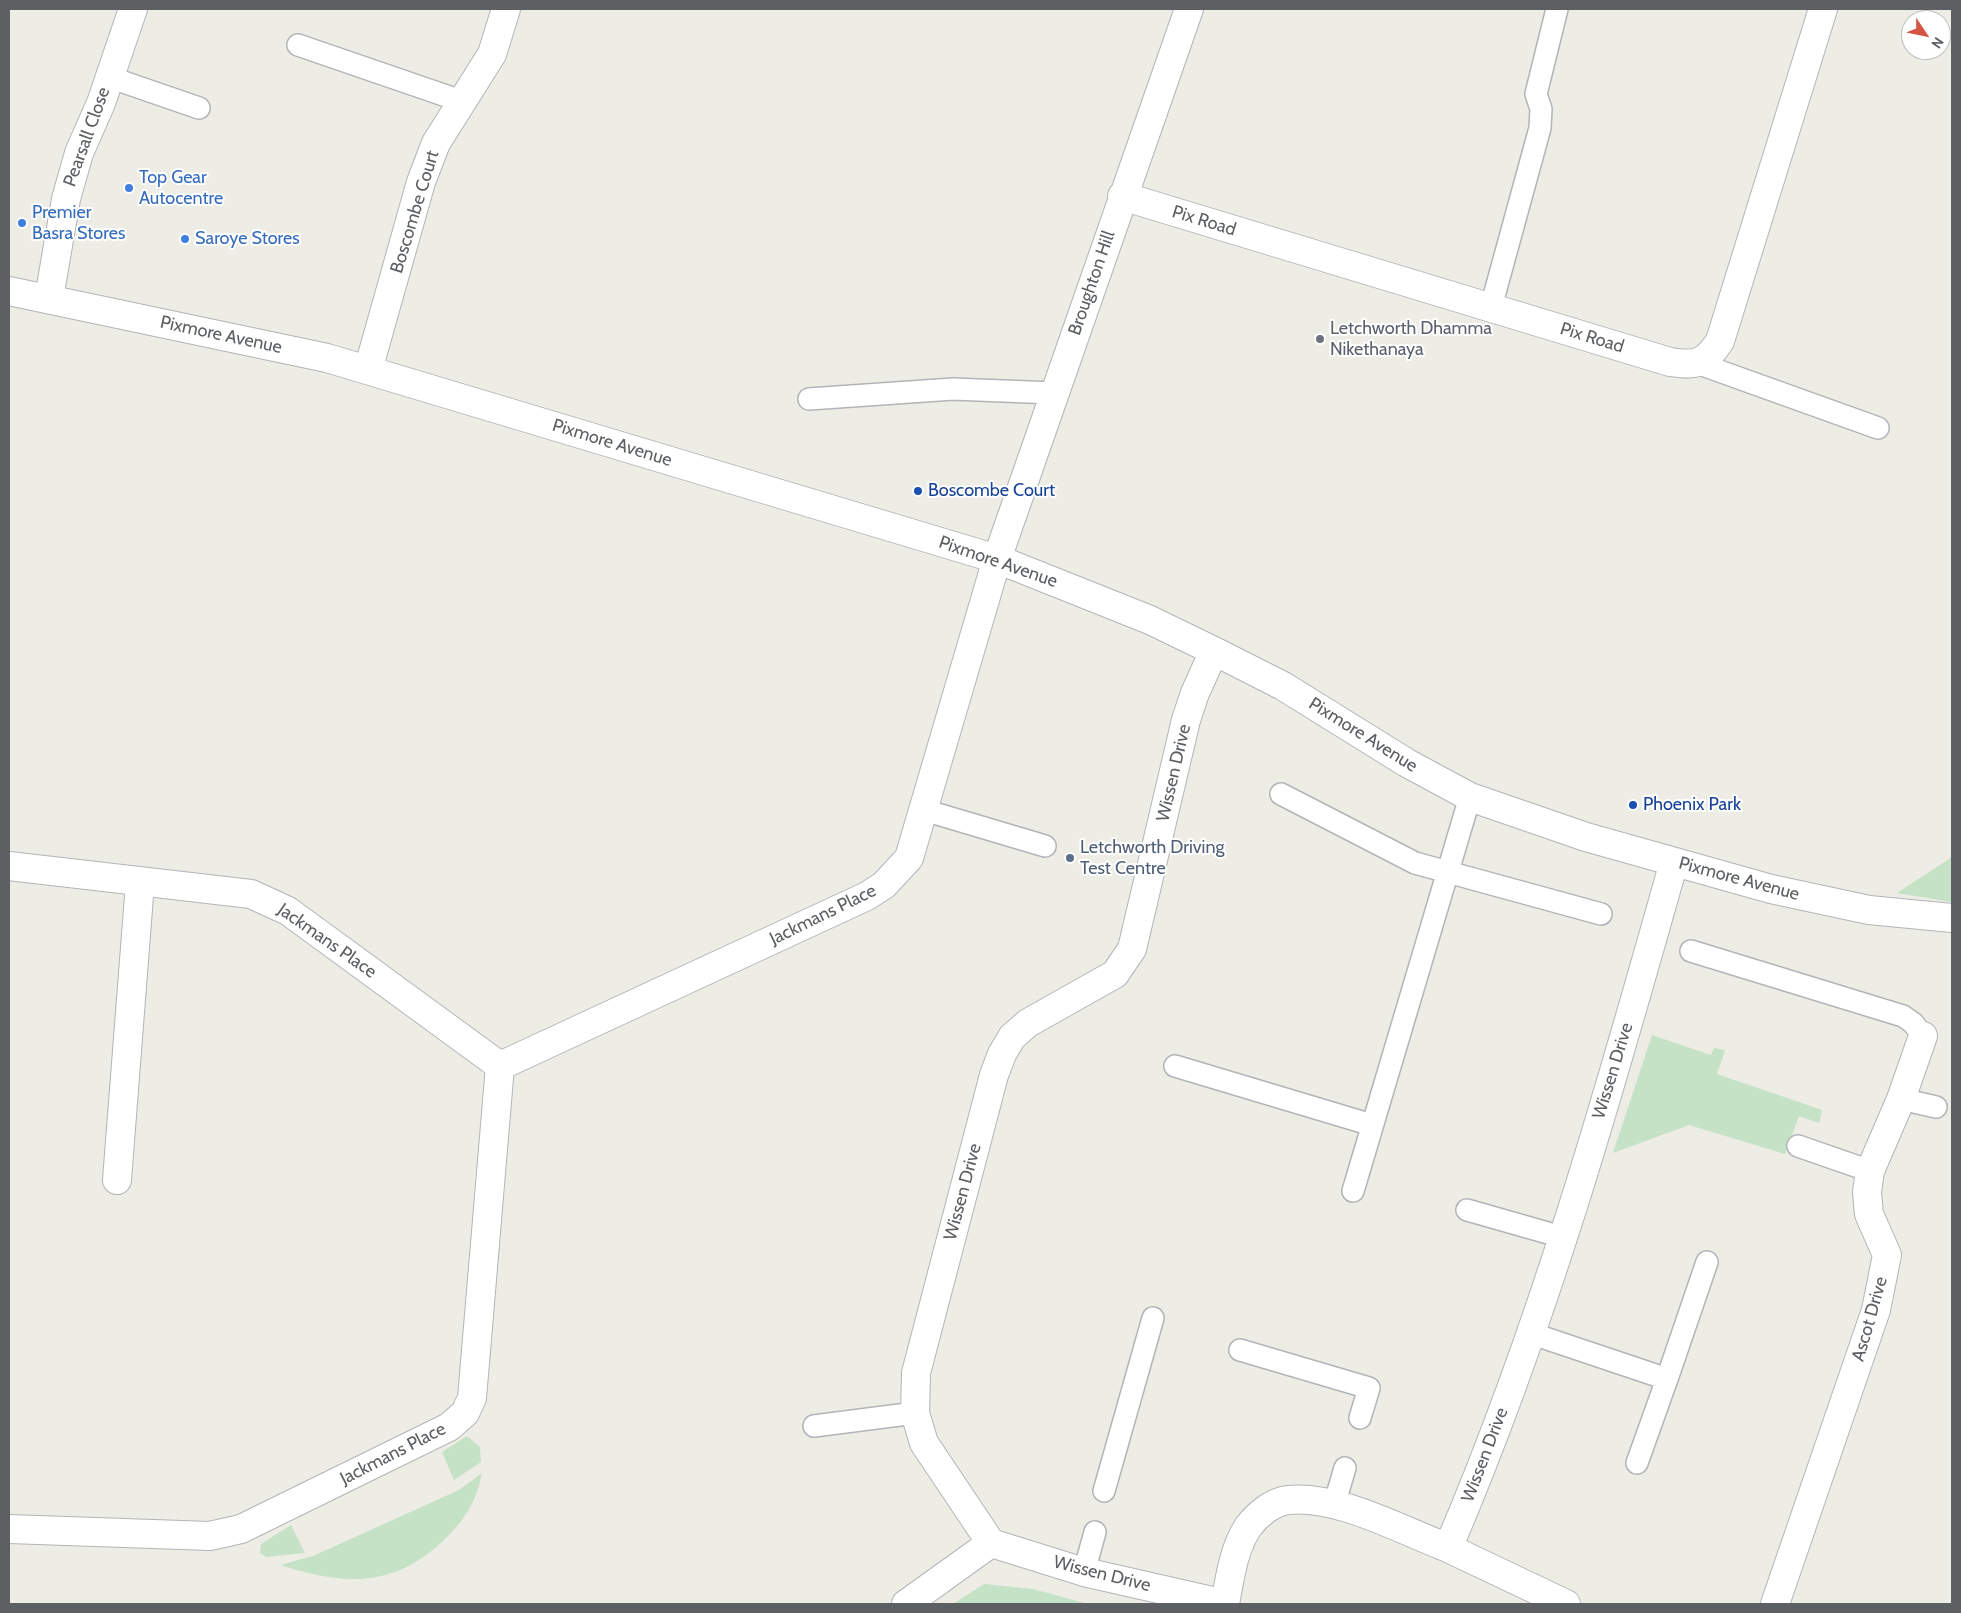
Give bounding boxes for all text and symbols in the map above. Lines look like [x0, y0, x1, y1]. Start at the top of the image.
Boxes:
north arrow [1901, 10, 1951, 60]
text: N [1927, 34, 1948, 52]
street label: Pearsall Close [59, 84, 115, 190]
street label: Boscombe Court [386, 148, 444, 276]
place label: Top Gear Autocentre [139, 167, 223, 210]
marker: Top Gear Autocentre [123, 182, 135, 194]
street label: Pix Road [1169, 201, 1239, 241]
place label: Premier Basra Stores [32, 202, 125, 244]
marker: Premier Basra Stores [16, 217, 28, 229]
place label: Saroye Stores [195, 228, 300, 250]
street label: Broughton Hill [1064, 228, 1120, 338]
marker: Saroye Stores [179, 233, 191, 245]
street label: Pixmore Avenue [158, 312, 284, 358]
place label: Letchworth Dhamma Nikethanaya [1330, 318, 1492, 360]
street label: Pix Road [1557, 318, 1627, 358]
marker: Letchworth Dhamma Nikethanaya [1314, 333, 1326, 345]
street label: Pixmore Avenue [550, 415, 674, 471]
place label: Boscombe Court [928, 480, 1055, 502]
marker: Boscombe Court [912, 485, 924, 497]
street label: Pixmore Avenue [936, 532, 1060, 592]
street label: Pixmore Avenue [1305, 693, 1421, 777]
street label: Wissen Drive [1152, 722, 1196, 824]
place label: Phoenix Park [1643, 794, 1741, 816]
marker: Phoenix Park [1627, 799, 1639, 811]
place label: Letchworth Driving Test Centre [1080, 837, 1224, 880]
marker: Letchworth Driving Test Centre [1064, 852, 1076, 864]
street label: Pixmore Avenue [1676, 853, 1802, 905]
street label: Jackmans Place [766, 880, 880, 950]
street label: Jackmans Place [273, 899, 381, 983]
street label: Wissen Drive [1588, 1020, 1638, 1122]
street label: Wissen Drive [940, 1141, 986, 1243]
street label: Ascot Drive [1848, 1274, 1892, 1364]
street label: Wissen Drive [1457, 1405, 1513, 1505]
street label: Jackmans Place [337, 1418, 449, 1490]
street label: Wissen Drive [1051, 1552, 1153, 1596]

